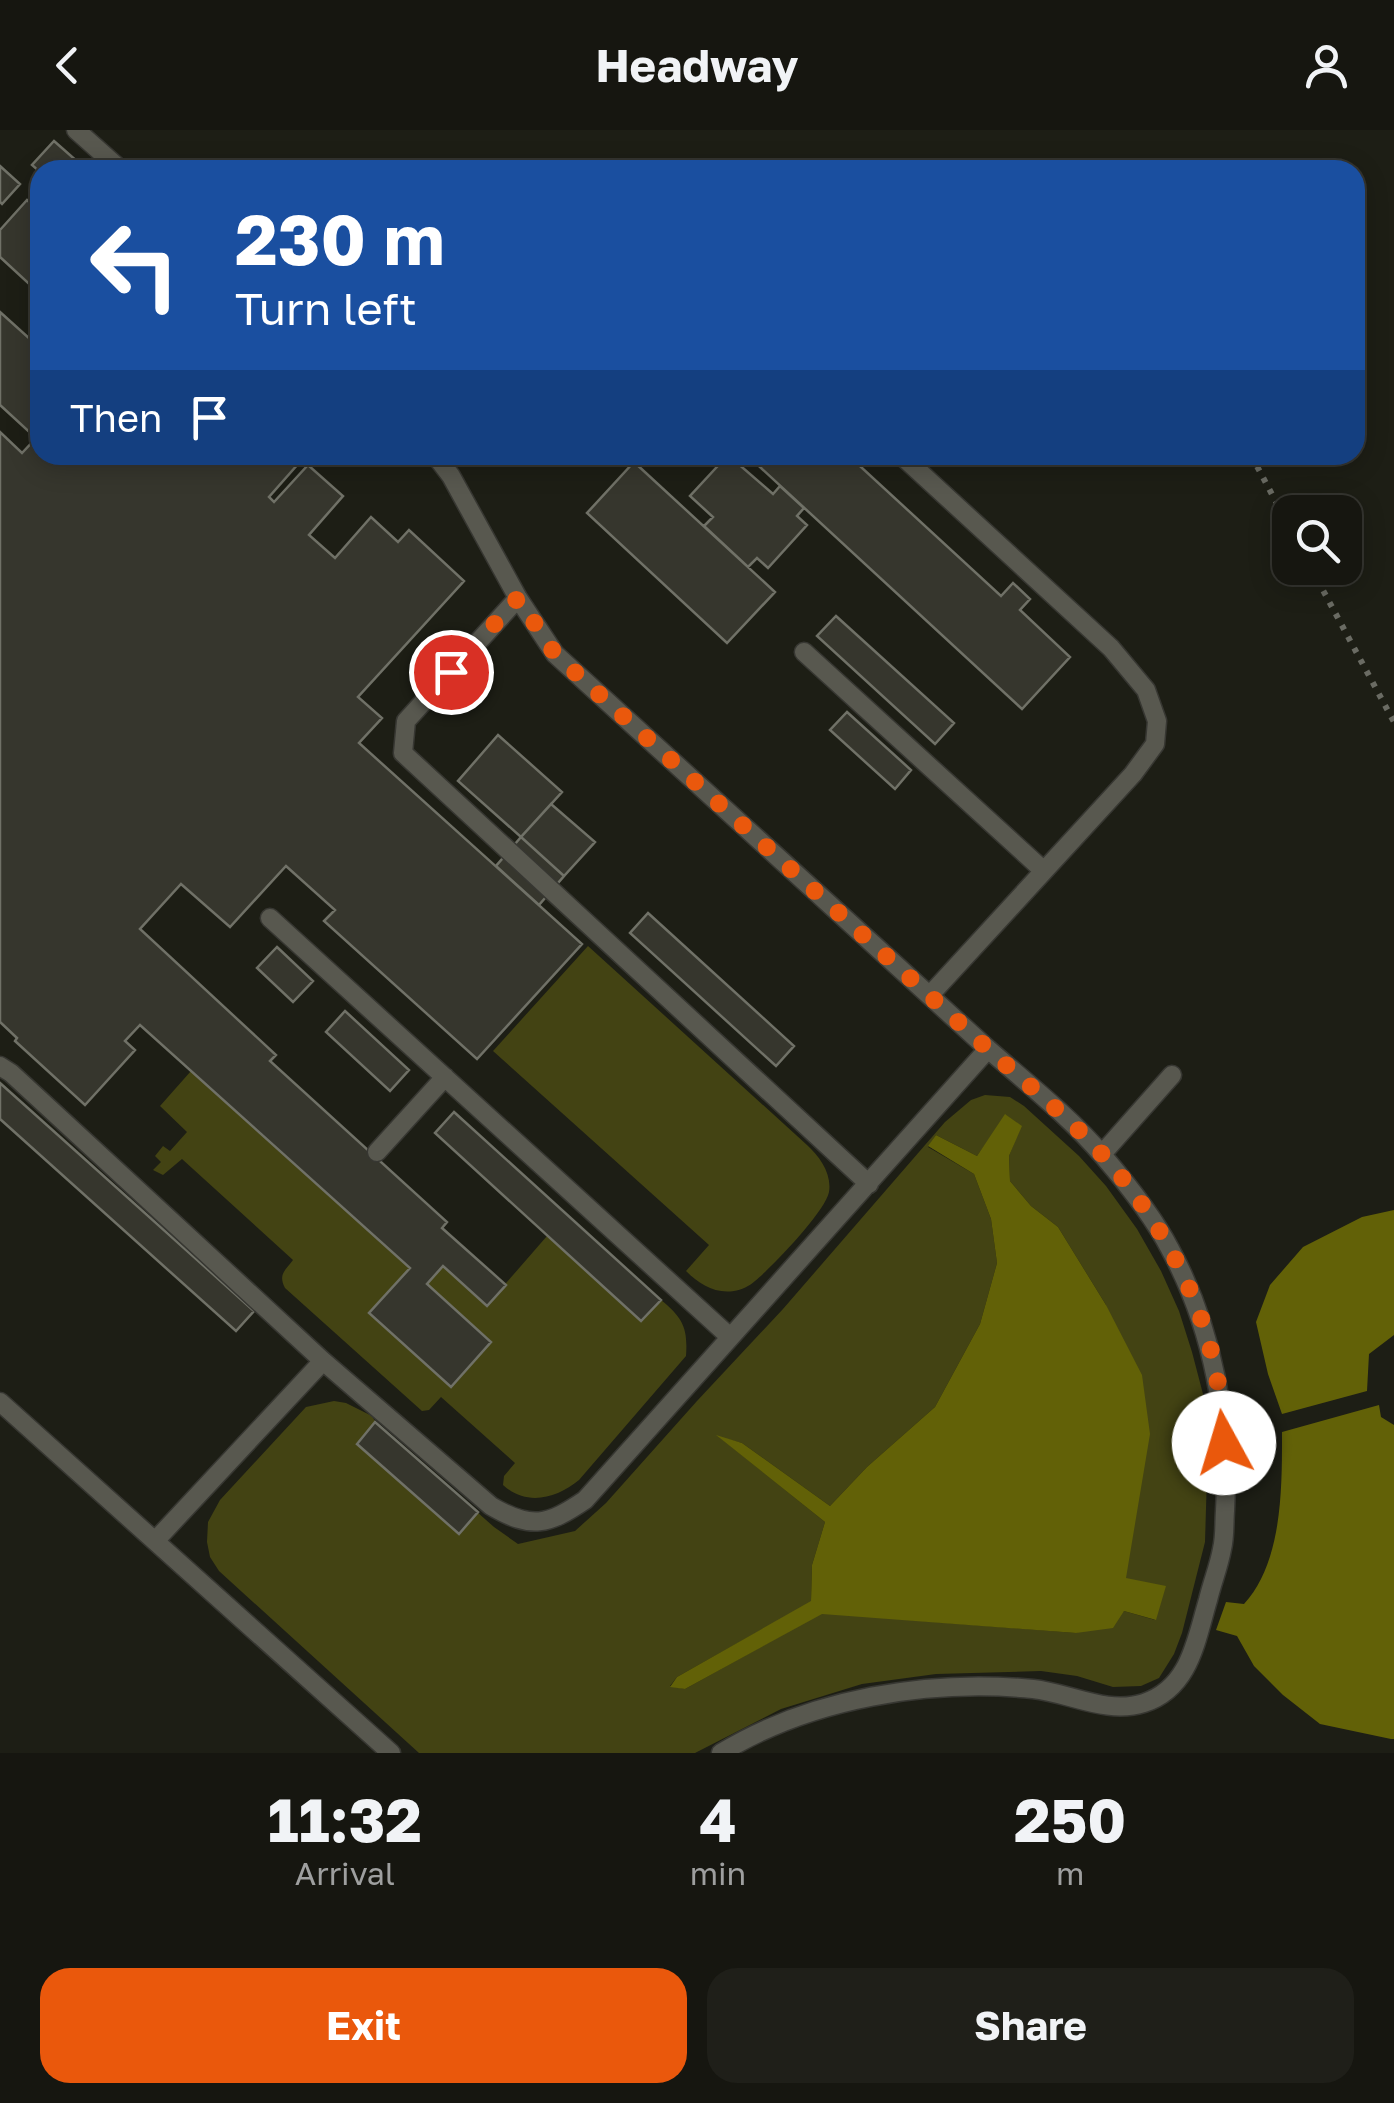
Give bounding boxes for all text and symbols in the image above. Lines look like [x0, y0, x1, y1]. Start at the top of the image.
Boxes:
icon: back [40, 38, 95, 93]
text: Headway [595, 38, 799, 92]
icon: person [1299, 38, 1354, 93]
text: 230 m [235, 196, 445, 280]
icon: left [70, 200, 200, 330]
text: Turn left [235, 281, 417, 335]
icon: arrive [182, 390, 237, 445]
text: Then [70, 395, 162, 440]
map controls [1272, 495, 1362, 585]
button: search [1272, 495, 1362, 585]
pin [409, 630, 494, 715]
icon: arrive [424, 645, 479, 700]
position arrow [1172, 1391, 1276, 1495]
text: 11:32 [268, 1783, 422, 1855]
text: 4 [699, 1783, 737, 1855]
text: 250 [1014, 1783, 1126, 1855]
text: Arrival [295, 1854, 395, 1892]
text: min [690, 1854, 746, 1892]
text: m [1056, 1854, 1084, 1892]
button: Exit [40, 1968, 687, 2083]
button: Share [707, 1968, 1354, 2083]

